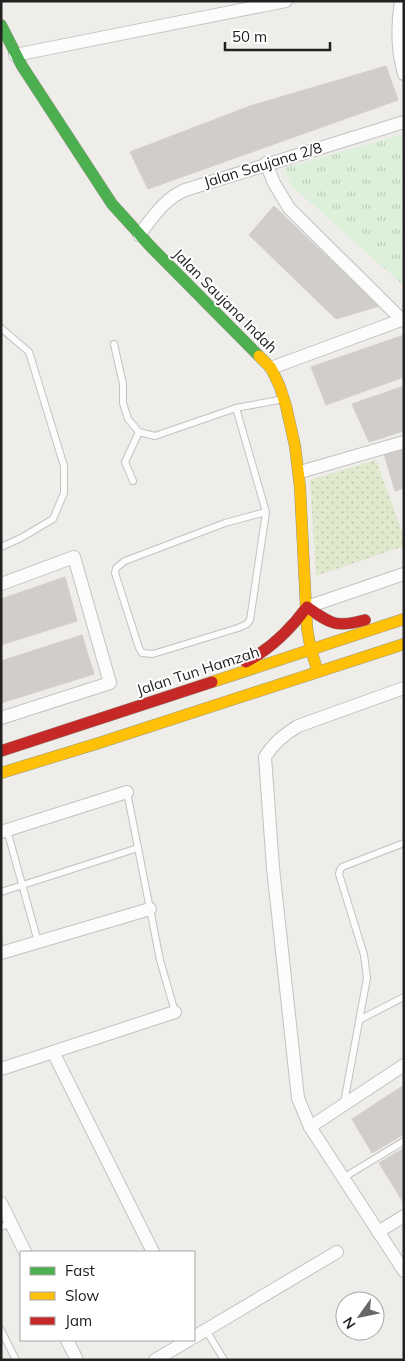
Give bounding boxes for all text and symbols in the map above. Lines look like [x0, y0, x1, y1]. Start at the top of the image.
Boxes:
scale bar [225, 20, 330, 52]
text: 50 m [232, 27, 267, 46]
street label: Jalan Saujana 2/8 [201, 137, 324, 192]
street label: Jalan Saujana Indah [169, 244, 282, 357]
street label: Jalan Tun Hamzah [134, 642, 262, 699]
legend [20, 1251, 195, 1341]
text: Fast [65, 1261, 95, 1280]
text: Slow [65, 1286, 99, 1305]
north arrow [335, 1291, 385, 1341]
text: Jam [65, 1311, 92, 1330]
text: N [339, 1314, 360, 1332]

